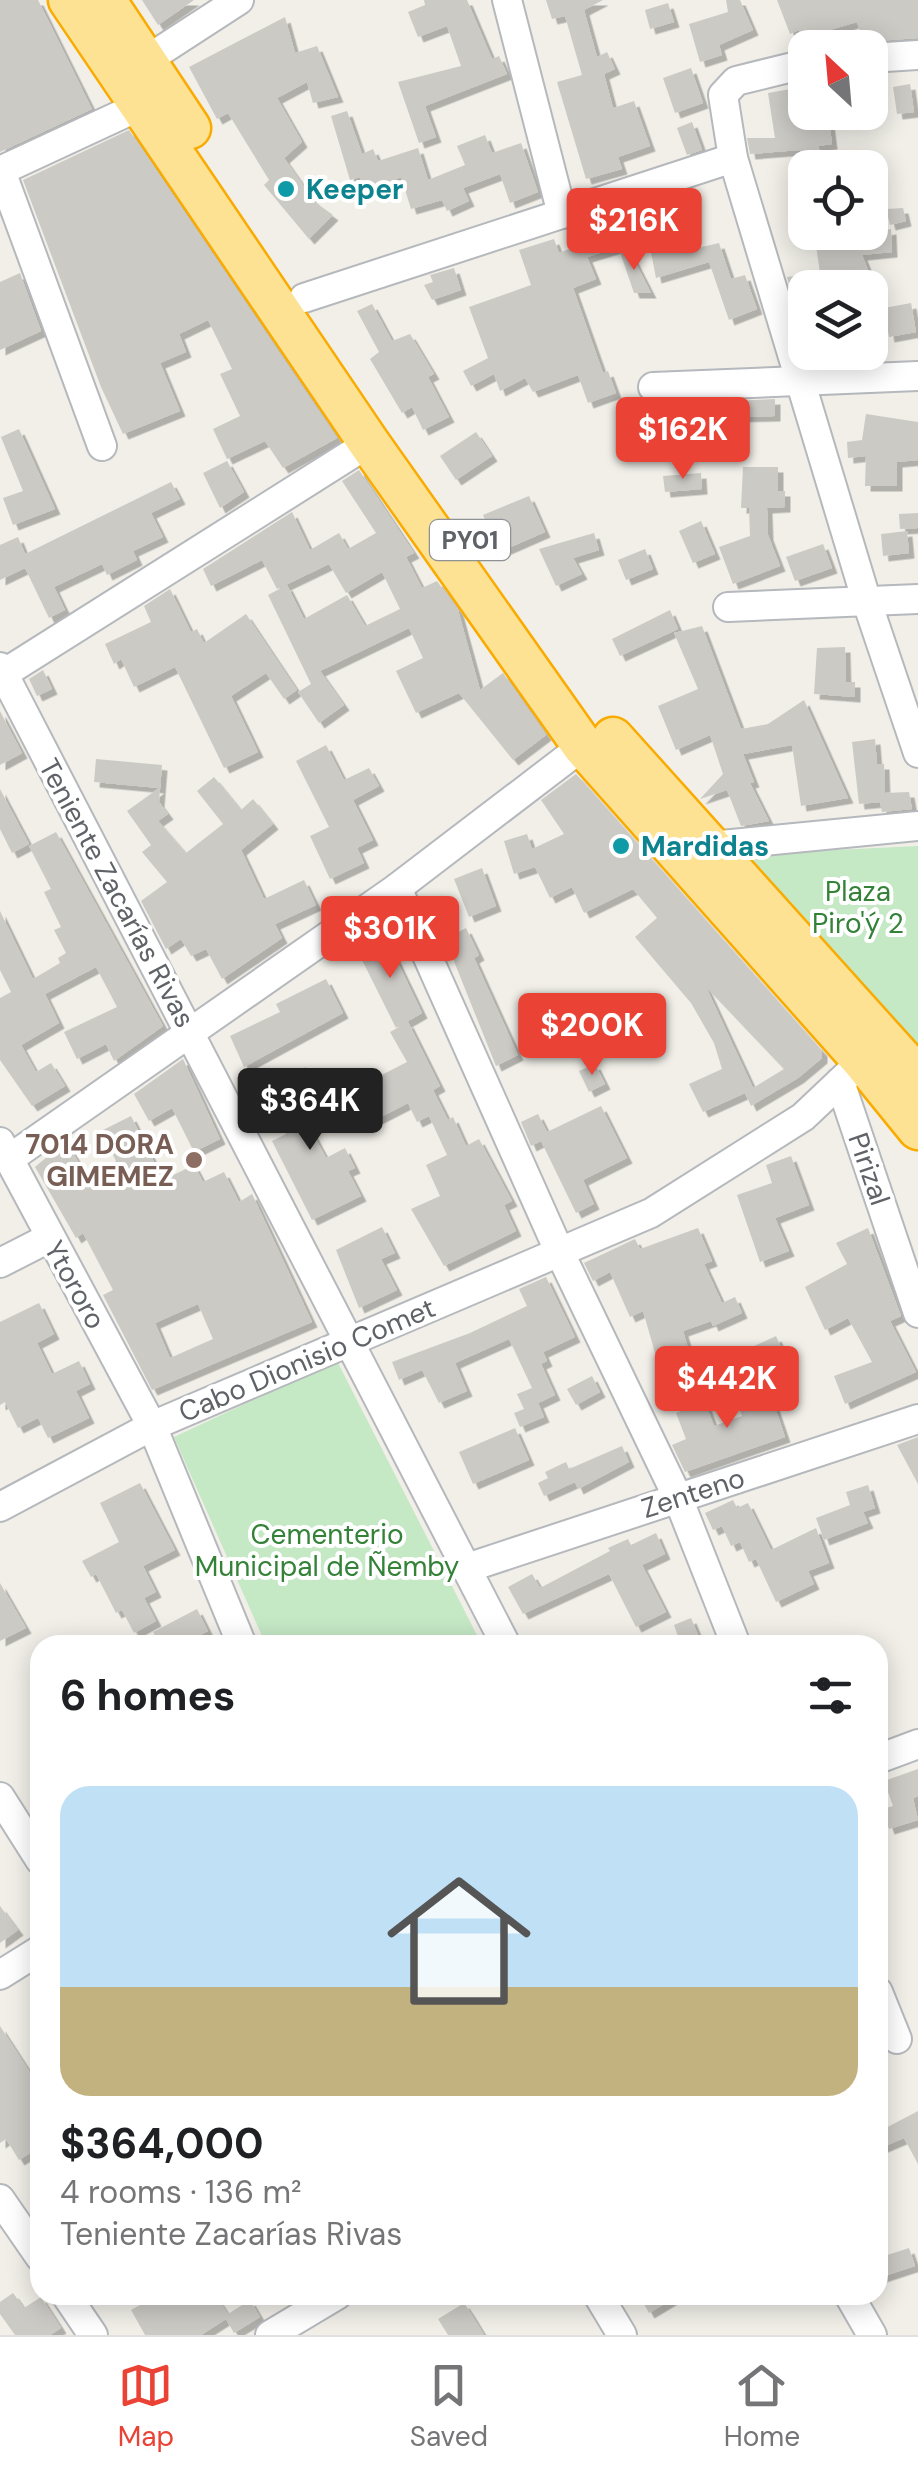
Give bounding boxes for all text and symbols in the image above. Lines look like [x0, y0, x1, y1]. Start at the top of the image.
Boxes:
north arrow [788, 30, 888, 130]
map controls [788, 30, 888, 370]
button: locate [788, 150, 888, 250]
place label: Keeper [306, 171, 403, 208]
marker: Keeper [275, 178, 297, 200]
pin: $216K [564, 188, 704, 273]
text: $216K [589, 199, 679, 241]
button: layers [788, 270, 888, 370]
pin: $162K [613, 397, 753, 482]
text: $162K [638, 408, 728, 450]
road number: PY01 [430, 520, 510, 560]
street label: Teniente Zacarías Rivas [30, 752, 204, 1034]
place label: Mardidas [641, 828, 769, 865]
marker: Mardidas [610, 835, 632, 857]
park label: Plaza Piro'ý 2 [812, 873, 904, 942]
pin: $301K [320, 896, 460, 981]
text: $301K [343, 907, 437, 949]
pin: $200K [522, 993, 662, 1078]
text: $200K [540, 1004, 644, 1046]
pin: $364K [240, 1068, 380, 1153]
text: $364K [260, 1079, 360, 1121]
place label: 7014 DORA GIMEMEZ [25, 1126, 174, 1195]
street label: Pirizal [839, 1128, 899, 1210]
marker: 7014 DORA GIMEMEZ [183, 1149, 205, 1171]
street label: Ytororo [36, 1234, 114, 1336]
street label: Cabo Dionisio Comet [173, 1289, 441, 1431]
pin: $442K [657, 1346, 797, 1431]
text: $442K [677, 1357, 777, 1399]
street label: Zenteno [637, 1459, 749, 1527]
park label: Cementerio Municipal de Ñemby [195, 1516, 459, 1585]
text: 6 homes [60, 1668, 235, 1723]
icon: filters [803, 1668, 858, 1723]
icon: home [369, 1851, 549, 2031]
text: $364,000 [60, 2116, 264, 2171]
text: 4 rooms · 136 m² [60, 2171, 302, 2213]
text: Teniente Zacarías Rivas [60, 2213, 402, 2255]
tab: Map [118, 2358, 174, 2455]
tab: Saved [410, 2358, 488, 2455]
tab: Home [724, 2358, 800, 2455]

